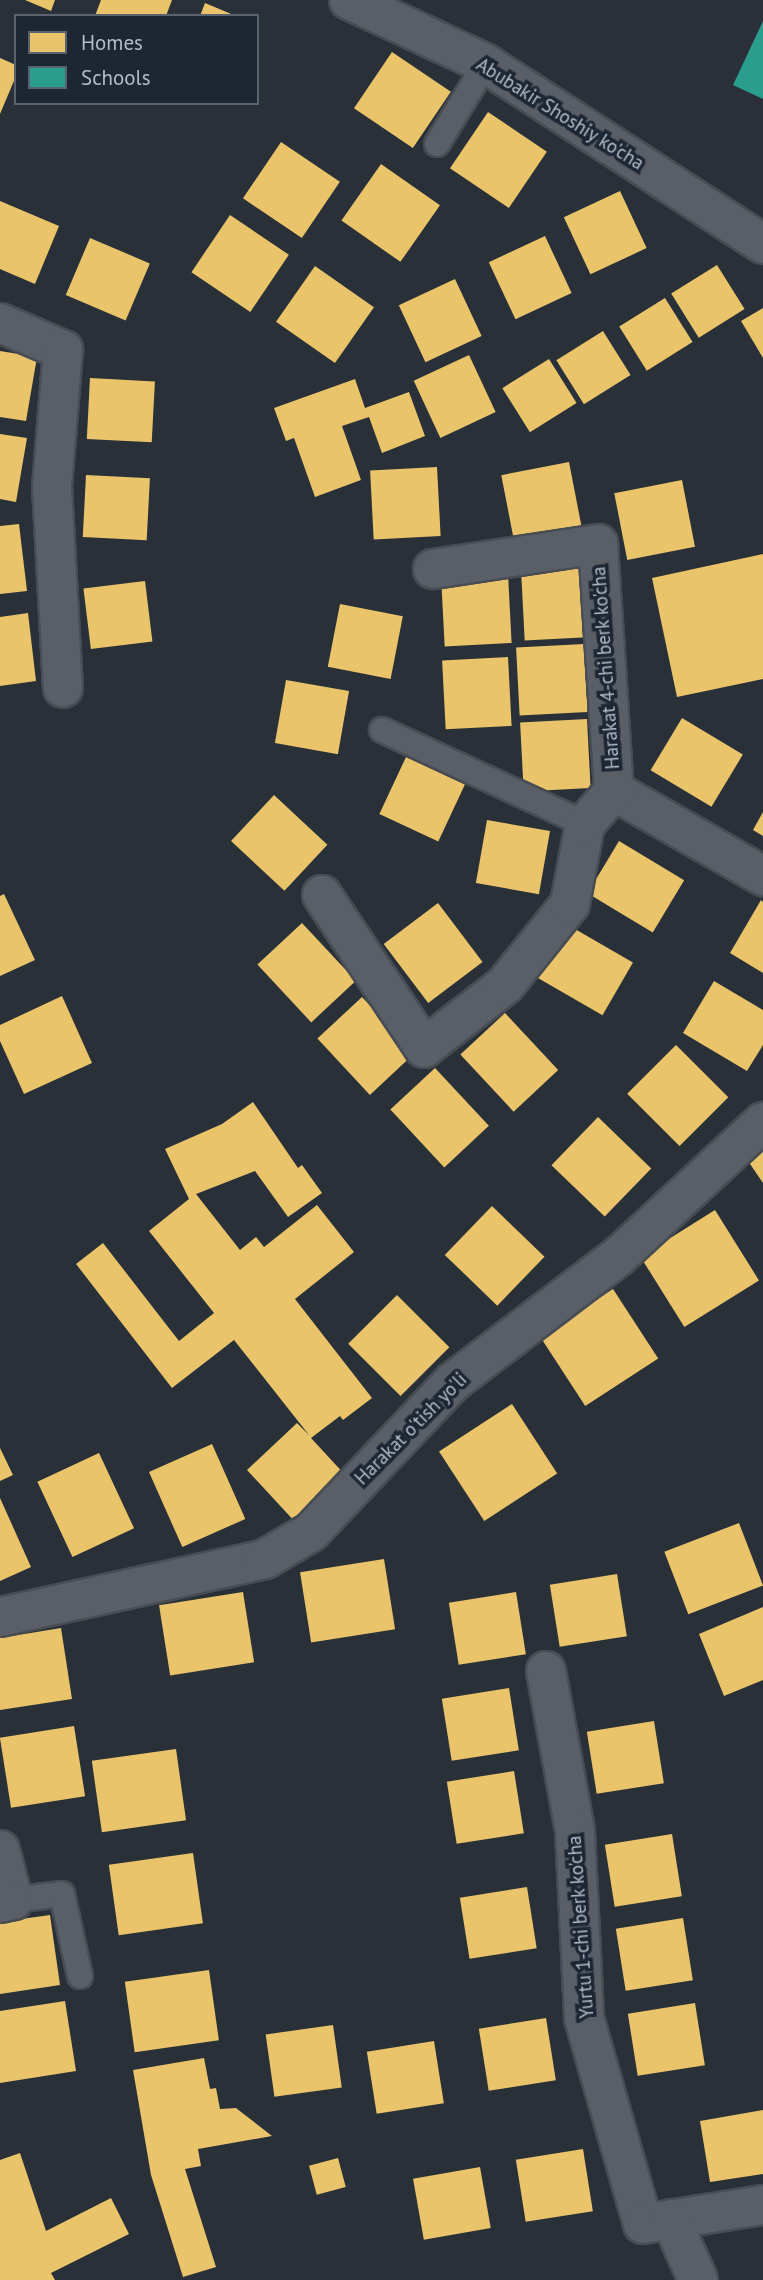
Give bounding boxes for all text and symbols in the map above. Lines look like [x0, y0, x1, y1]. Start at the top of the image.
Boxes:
legend [14, 14, 259, 105]
text: Homes [81, 29, 143, 56]
street label: Abubakir Shoshiy ko'cha [472, 53, 648, 175]
text: Schools [81, 64, 151, 91]
street label: Harakat 4-chi berk ko'cha [588, 566, 624, 770]
street label: Harakat o'tish yo'li [350, 1368, 472, 1490]
street label: Yurtu 1-chi berk ko'cha [563, 1835, 599, 2019]

